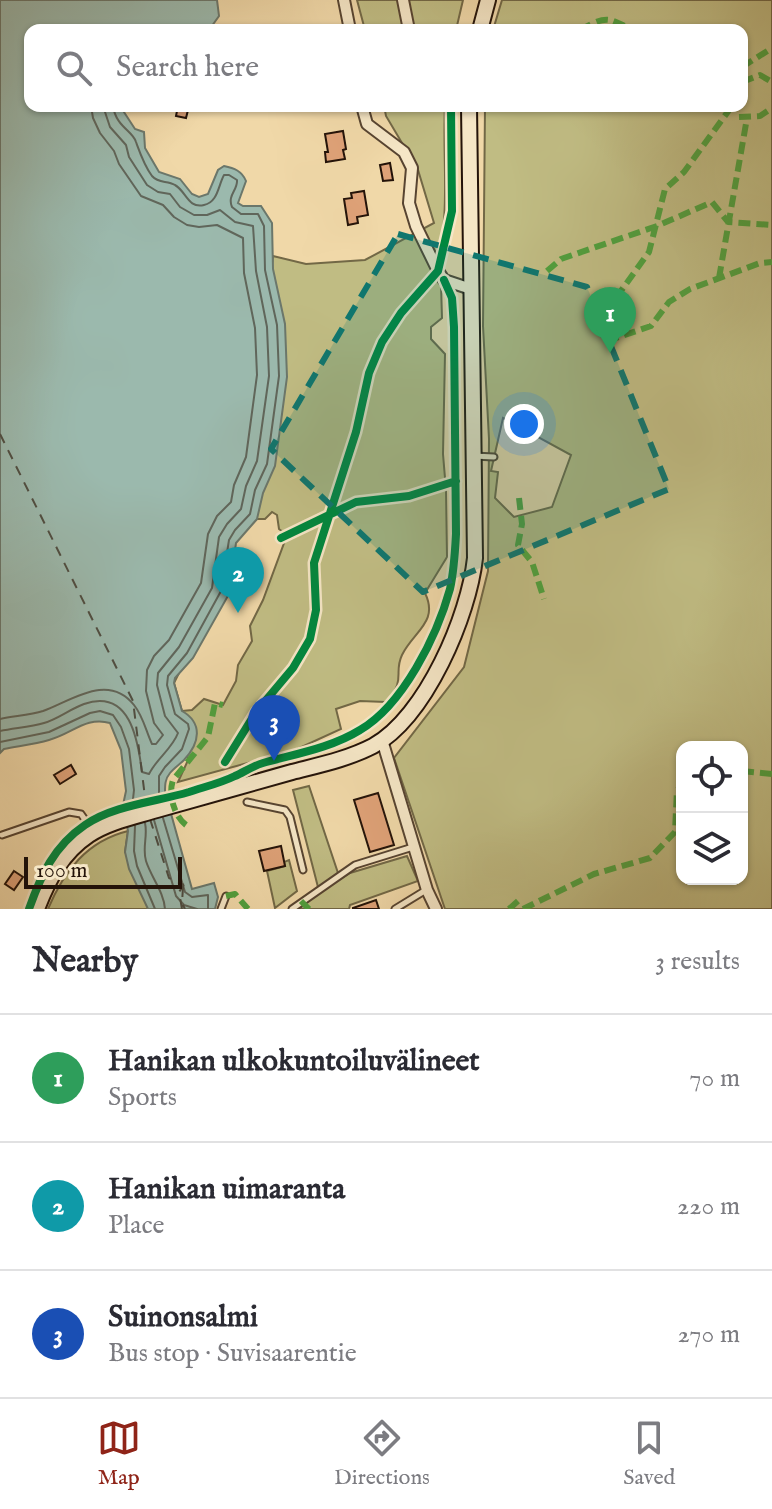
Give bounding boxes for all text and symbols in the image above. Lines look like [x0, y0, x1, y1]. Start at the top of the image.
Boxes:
search box [24, 24, 748, 112]
icon: search [52, 46, 96, 90]
text: Search here [116, 49, 259, 87]
pin: 1 [584, 287, 636, 353]
your location [504, 404, 544, 444]
pin: 2 [212, 547, 264, 613]
pin: 3 [248, 695, 300, 761]
map controls [676, 741, 748, 885]
button: locate [676, 741, 748, 813]
button: layers [676, 813, 748, 885]
scale bar [24, 853, 182, 889]
text: 100 m [36, 857, 88, 885]
text: Nearby [32, 940, 138, 983]
text: 3 results [655, 945, 740, 978]
text: Hanikan ulkokuntoiluvälineet [108, 1043, 480, 1081]
text: 1 [53, 1062, 63, 1095]
text: 70 m [689, 1062, 740, 1095]
text: Sports [108, 1081, 177, 1114]
text: Hanikan uimaranta [108, 1171, 345, 1209]
text: 2 [52, 1190, 64, 1223]
text: 220 m [677, 1190, 740, 1223]
text: Place [108, 1209, 164, 1242]
text: Suinonsalmi [108, 1299, 258, 1337]
text: 3 [53, 1318, 63, 1351]
text: 270 m [677, 1318, 740, 1351]
text: Bus stop · Suvisaarentie [108, 1337, 357, 1370]
tab: Map [97, 1416, 141, 1492]
tab: Directions [334, 1416, 430, 1492]
tab: Saved [623, 1416, 675, 1492]

